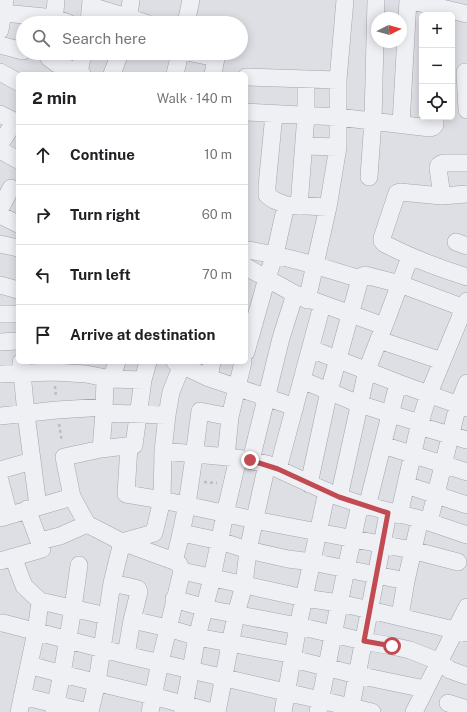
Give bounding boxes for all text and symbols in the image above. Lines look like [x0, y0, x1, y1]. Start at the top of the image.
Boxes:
north arrow [371, 12, 407, 48]
map controls [419, 12, 455, 120]
button: + [419, 12, 455, 48]
search box [16, 16, 248, 60]
icon: search [30, 27, 52, 49]
text: Search here [62, 30, 146, 47]
button: − [419, 48, 455, 84]
button: locate [419, 84, 455, 120]
text: 2 min [32, 88, 77, 108]
text: Walk · 140 m [157, 91, 232, 106]
icon: ahead [32, 144, 54, 166]
text: Continue [70, 146, 135, 163]
text: 10 m [204, 147, 232, 162]
icon: right [32, 204, 54, 226]
text: Turn right [70, 206, 140, 223]
text: 60 m [202, 207, 232, 222]
icon: left [32, 264, 54, 286]
text: Turn left [70, 266, 131, 283]
text: 70 m [202, 267, 232, 282]
icon: arrive [32, 324, 54, 346]
text: Arrive at destination [70, 326, 215, 343]
route end [241, 451, 259, 469]
route start [383, 637, 401, 655]

